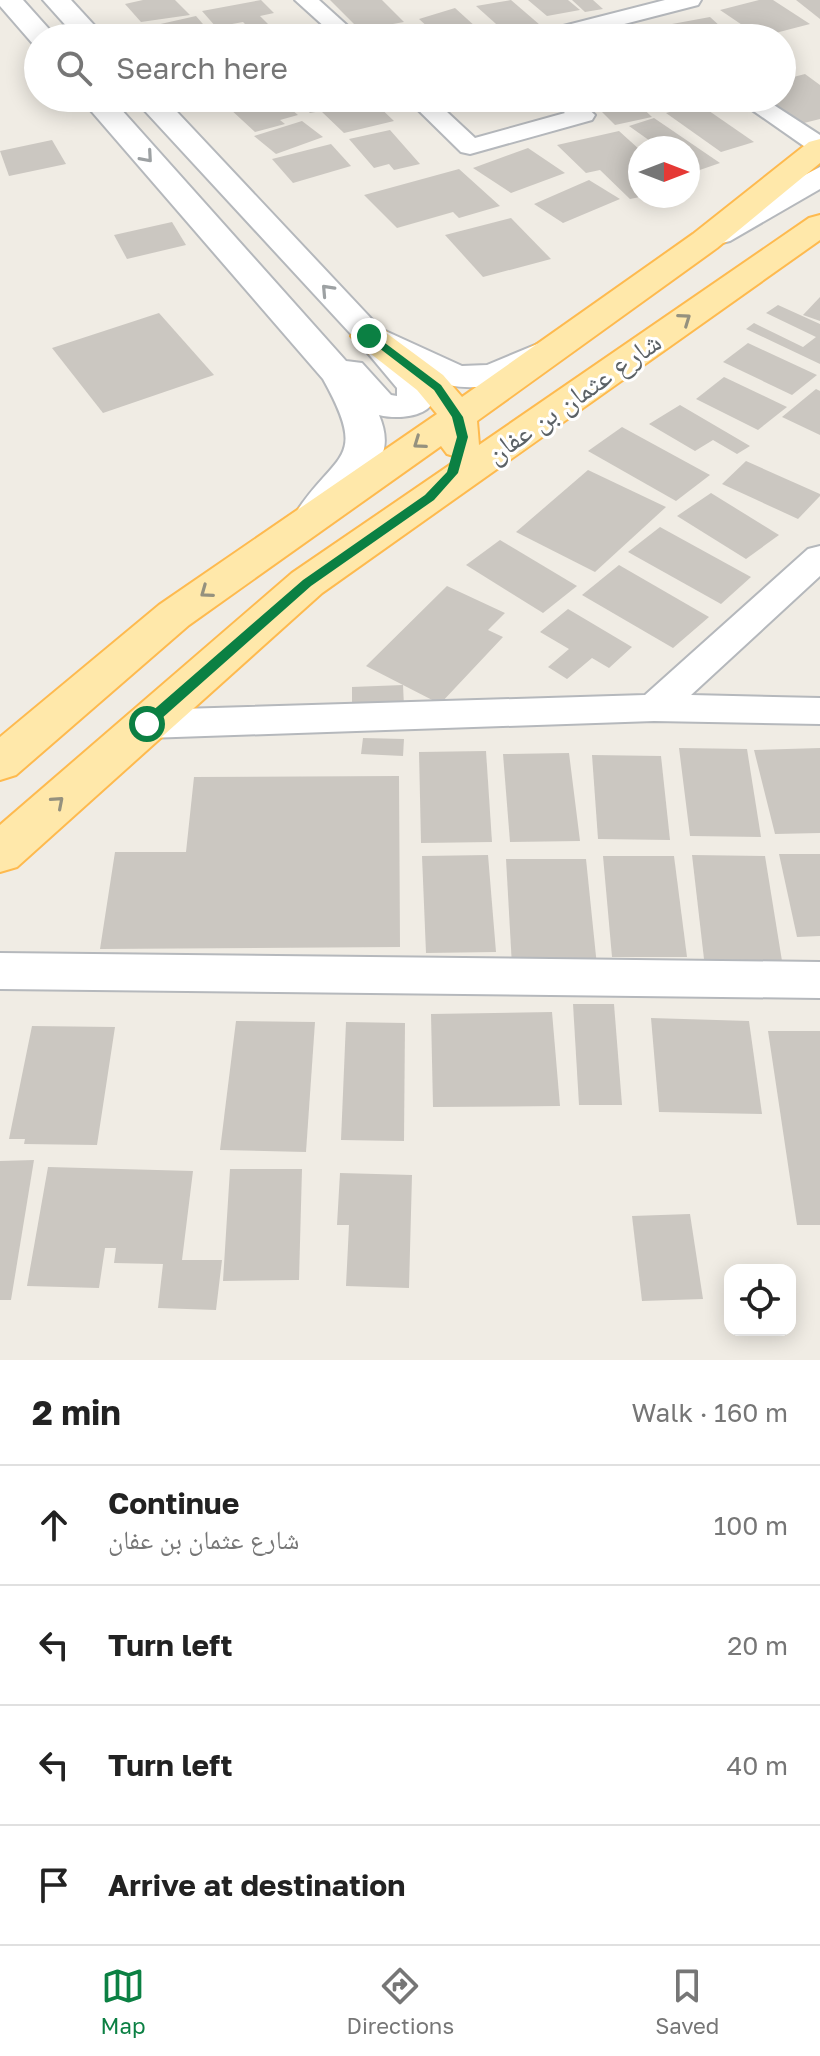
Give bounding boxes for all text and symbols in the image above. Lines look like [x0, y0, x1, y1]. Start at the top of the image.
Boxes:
search box [24, 24, 796, 112]
icon: search [52, 46, 96, 90]
text: Search here [116, 50, 288, 86]
north arrow [628, 136, 700, 208]
one-way arrow [137, 147, 152, 162]
one-way arrow [322, 285, 336, 300]
one-way arrow [676, 314, 690, 329]
route end [351, 318, 387, 354]
street label: شارع عثمان بن عفان [479, 324, 668, 471]
one-way arrow [413, 433, 428, 448]
one-way arrow [201, 582, 215, 597]
route start [129, 706, 165, 742]
one-way arrow [49, 797, 64, 811]
map controls [724, 1264, 796, 1336]
button: locate [724, 1264, 796, 1336]
text: 2 min [32, 1392, 121, 1432]
text: Walk · 160 m [632, 1397, 788, 1428]
text: Continue [108, 1485, 239, 1521]
icon: ahead [32, 1503, 76, 1547]
text: 100 m [714, 1510, 788, 1541]
text: شارع عثمان بن عفان [108, 1524, 299, 1555]
icon: left [32, 1623, 76, 1667]
text: Turn left [108, 1627, 233, 1663]
text: 20 m [727, 1630, 788, 1661]
icon: left [32, 1743, 76, 1787]
text: Turn left [108, 1747, 233, 1783]
text: 40 m [727, 1750, 788, 1781]
icon: arrive [32, 1863, 76, 1907]
text: Arrive at destination [108, 1867, 405, 1903]
tab: Map [101, 1964, 145, 2039]
tab: Directions [347, 1964, 454, 2039]
tab: Saved [655, 1964, 719, 2039]

